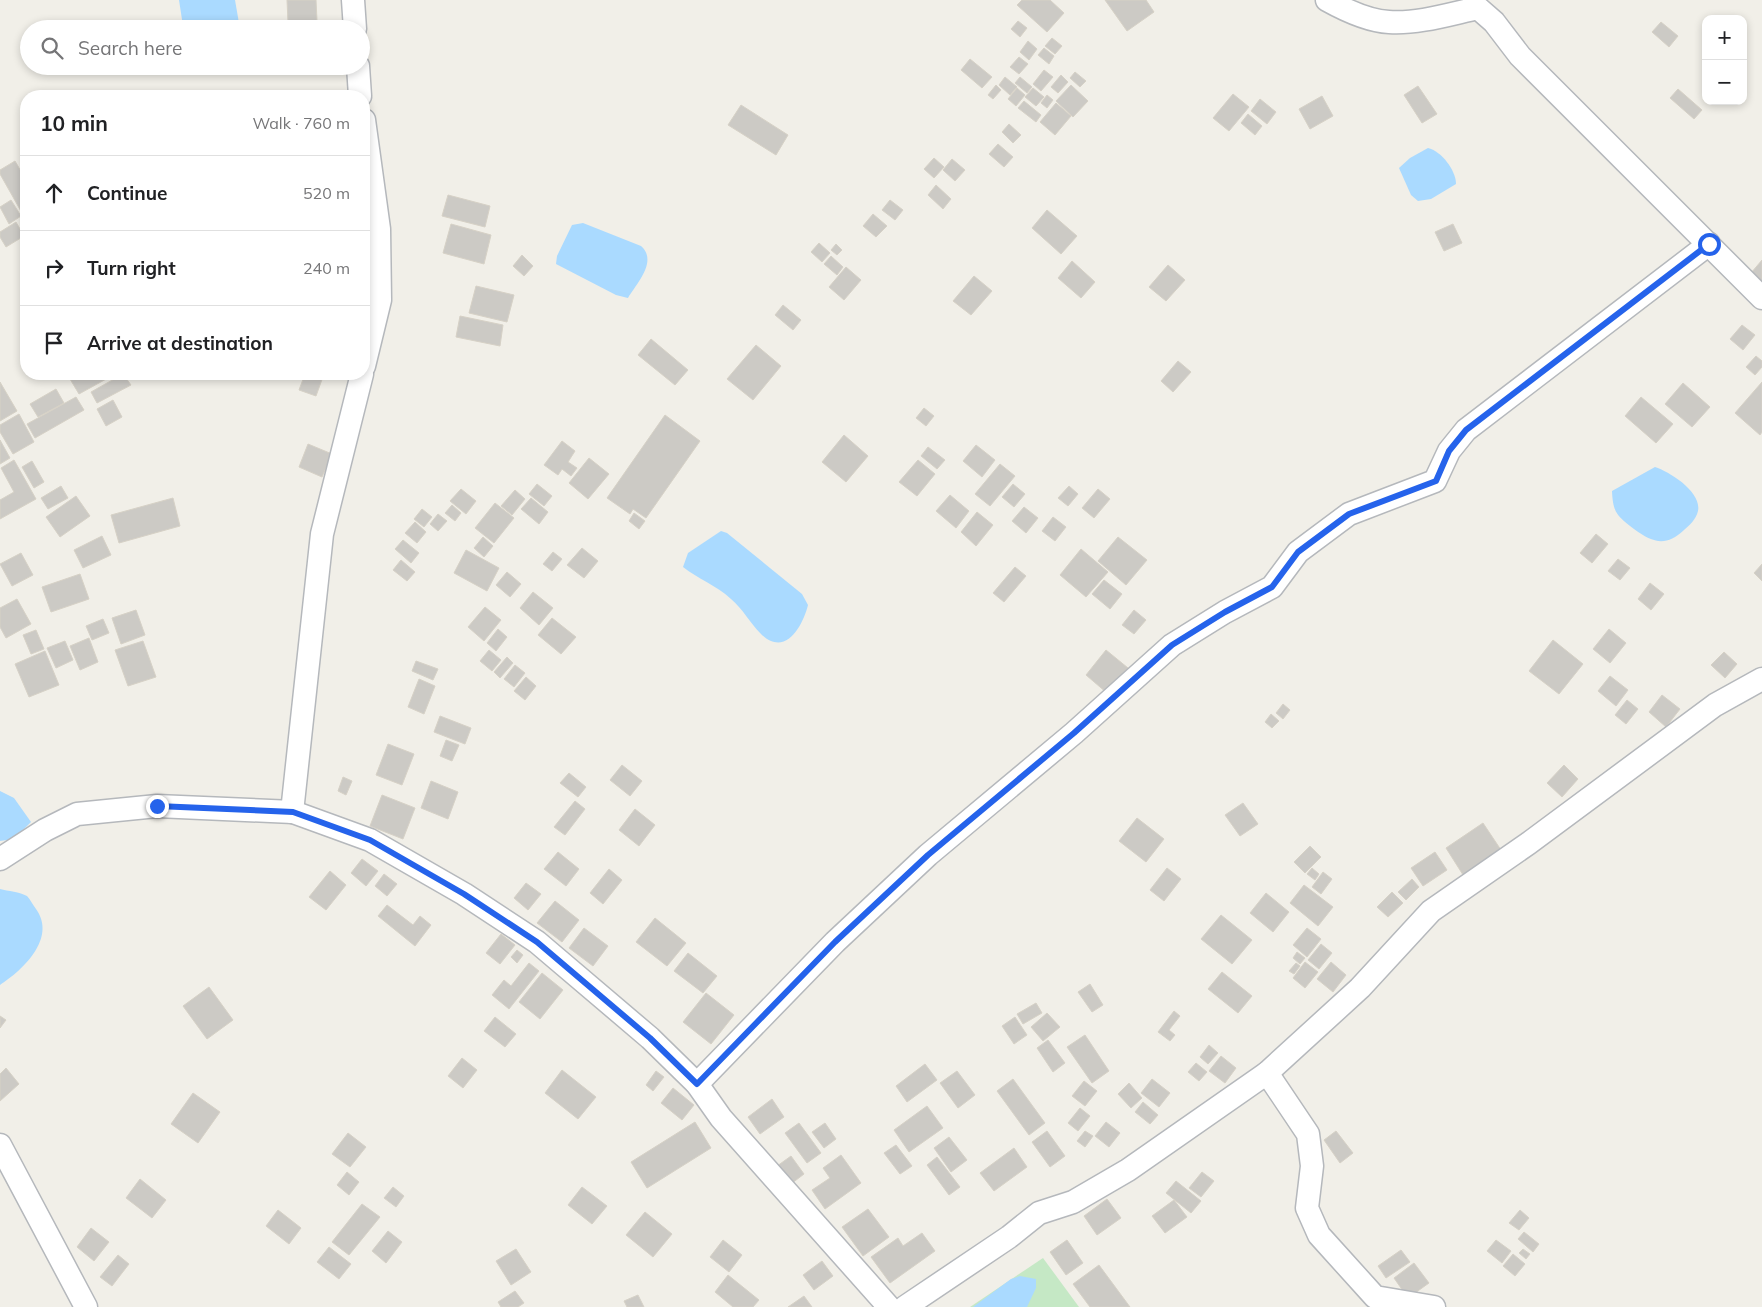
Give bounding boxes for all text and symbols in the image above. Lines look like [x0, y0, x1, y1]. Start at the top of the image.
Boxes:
map controls [1702, 15, 1747, 105]
button: + [1702, 15, 1747, 60]
search box [20, 20, 370, 75]
icon: search [38, 34, 66, 62]
text: Search here [78, 36, 182, 60]
button: − [1702, 60, 1747, 105]
text: 10 min [40, 110, 108, 136]
text: Walk · 760 m [252, 113, 350, 133]
icon: ahead [40, 179, 68, 207]
text: Continue [87, 181, 167, 205]
text: 520 m [303, 183, 350, 203]
route start [1698, 233, 1721, 256]
icon: right [40, 254, 68, 282]
text: Turn right [87, 256, 176, 280]
text: 240 m [303, 258, 350, 278]
icon: arrive [40, 329, 68, 357]
text: Arrive at destination [87, 331, 273, 355]
route end [146, 795, 169, 818]

